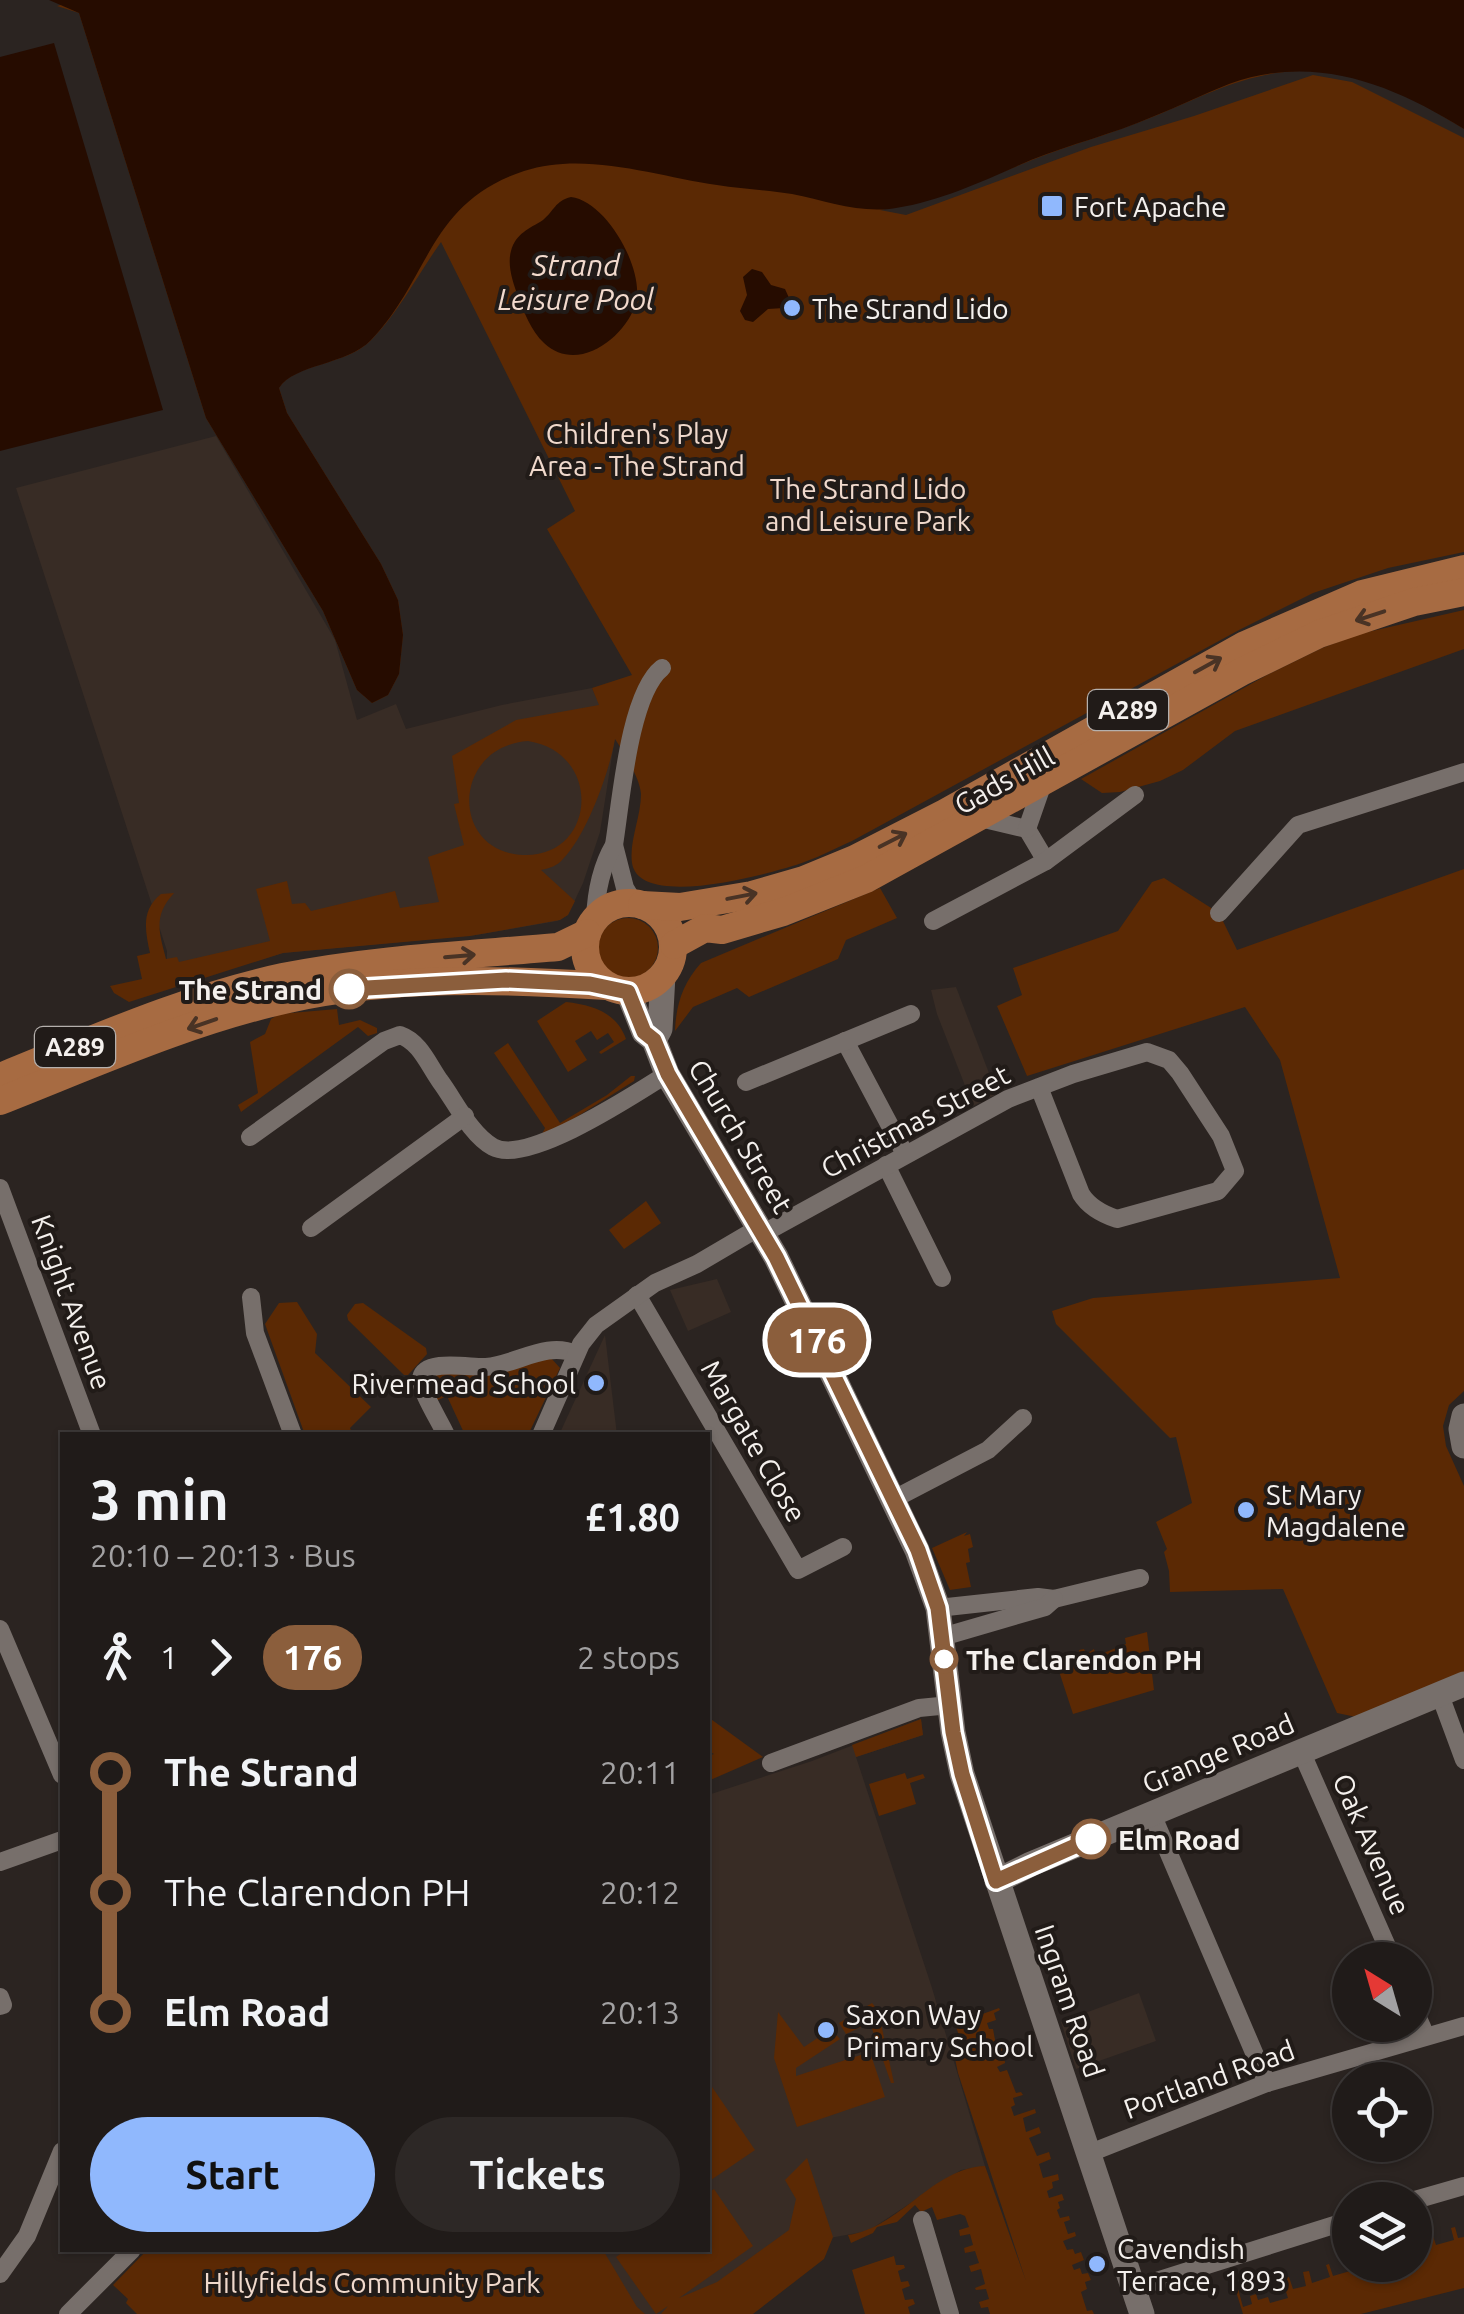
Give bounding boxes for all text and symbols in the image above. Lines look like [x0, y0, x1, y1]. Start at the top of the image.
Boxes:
place label: Fort Apache [1074, 191, 1227, 222]
marker: Fort Apache [1039, 193, 1065, 219]
water label: Strand Leisure Pool [498, 248, 655, 316]
place label: The Strand Lido [812, 293, 1009, 324]
marker: The Strand Lido [781, 297, 803, 319]
park label: Children's Play Area - The Strand [529, 418, 745, 481]
park label: The Strand Lido and Leisure Park [765, 473, 971, 536]
one-way arrow [1354, 608, 1386, 626]
one-way arrow [1192, 655, 1222, 675]
road number: A289 [1088, 690, 1168, 730]
street label: Gads Hill [949, 740, 1059, 820]
one-way arrow [877, 830, 907, 849]
one-way arrow [726, 886, 758, 905]
one-way arrow [443, 946, 475, 965]
marker: The Strand [330, 970, 368, 1008]
place label: The Strand [178, 974, 322, 1005]
one-way arrow [188, 1016, 219, 1034]
road number: A289 [35, 1027, 115, 1067]
street label: Church Street [683, 1054, 799, 1218]
street label: Christmas Street [815, 1058, 1015, 1184]
street label: Knight Avenue [26, 1210, 118, 1394]
line badge: 176 [760, 1308, 874, 1372]
text: 176 [787, 1320, 847, 1360]
street label: Margate Close [695, 1355, 813, 1527]
place label: Rivermead School [352, 1368, 576, 1399]
marker: Rivermead School [585, 1372, 607, 1394]
text: 3 min [90, 1469, 229, 1530]
place label: St Mary Magdalene [1266, 1479, 1406, 1542]
text: £1.80 [585, 1496, 680, 1538]
marker: St Mary Magdalene [1235, 1499, 1257, 1521]
text: 20:10 – 20:13 · Bus [90, 1537, 356, 1573]
icon: walk [90, 1630, 145, 1685]
icon: forward [193, 1630, 248, 1685]
text: 176 [283, 1637, 342, 1677]
text: 1 [160, 1639, 178, 1675]
text: 2 stops [577, 1639, 680, 1675]
place label: The Clarendon PH [966, 1644, 1202, 1675]
marker: The Clarendon PH [931, 1646, 957, 1672]
street label: Grange Road [1137, 1707, 1299, 1799]
text: The Strand [164, 1751, 359, 1793]
text: 20:11 [600, 1754, 680, 1790]
street label: Oak Avenue [1327, 1769, 1417, 1919]
marker: Elm Road [1072, 1820, 1110, 1858]
place label: Elm Road [1118, 1824, 1241, 1855]
text: The Clarendon PH [164, 1871, 470, 1913]
text: 20:12 [600, 1874, 680, 1910]
street label: Ingram Road [1029, 1921, 1111, 2081]
north arrow [1332, 1942, 1432, 2042]
map controls [1332, 1942, 1432, 2282]
text: Elm Road [164, 1991, 330, 2033]
text: 20:13 [600, 1994, 680, 2030]
place label: Saxon Way Primary School [846, 1999, 1034, 2062]
marker: Saxon Way Primary School [815, 2019, 837, 2041]
street label: Portland Road [1119, 2034, 1299, 2124]
button: locate [1332, 2062, 1432, 2162]
button: Start [90, 2117, 375, 2232]
button: Tickets [395, 2117, 680, 2232]
button: layers [1332, 2182, 1432, 2282]
place label: Cavendish Terrace, 1893 [1117, 2233, 1287, 2296]
marker: Cavendish Terrace, 1893 [1086, 2253, 1108, 2275]
park label: Hillyfields Community Park [204, 2267, 540, 2298]

